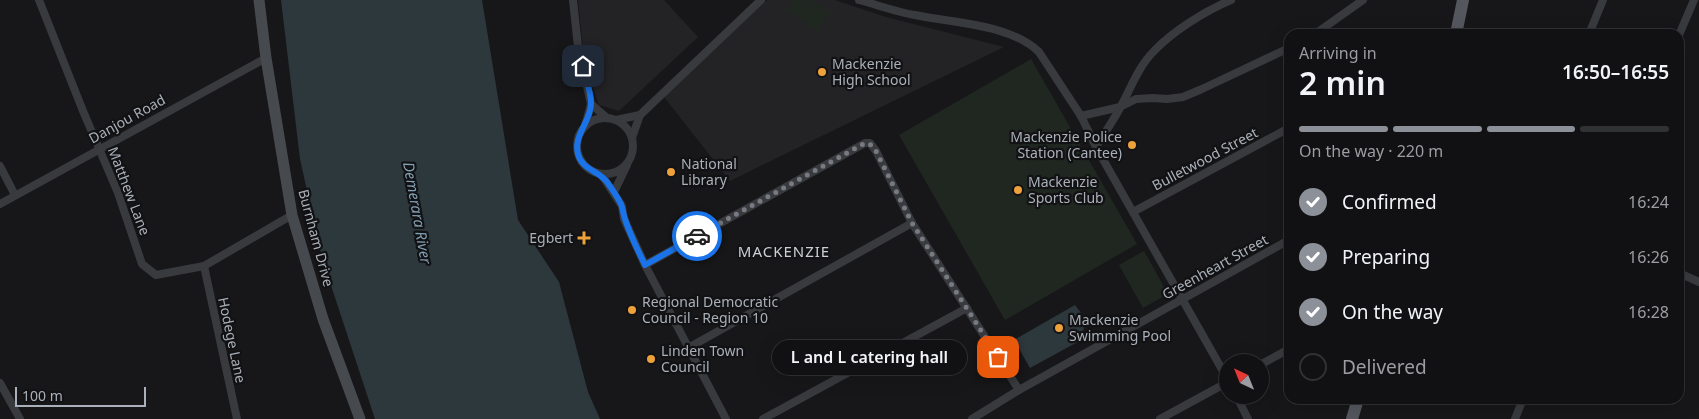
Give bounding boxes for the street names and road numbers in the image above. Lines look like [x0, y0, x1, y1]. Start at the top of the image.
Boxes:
street label: Danjou Road [85, 90, 168, 147]
street label: Bulletwood Street [1149, 123, 1261, 194]
street label: Matthew Lane [104, 144, 155, 238]
street label: Burnham Drive [294, 187, 339, 289]
street label: Greenheart Street [1159, 230, 1271, 304]
street label: Hodege Lane [214, 295, 251, 385]

